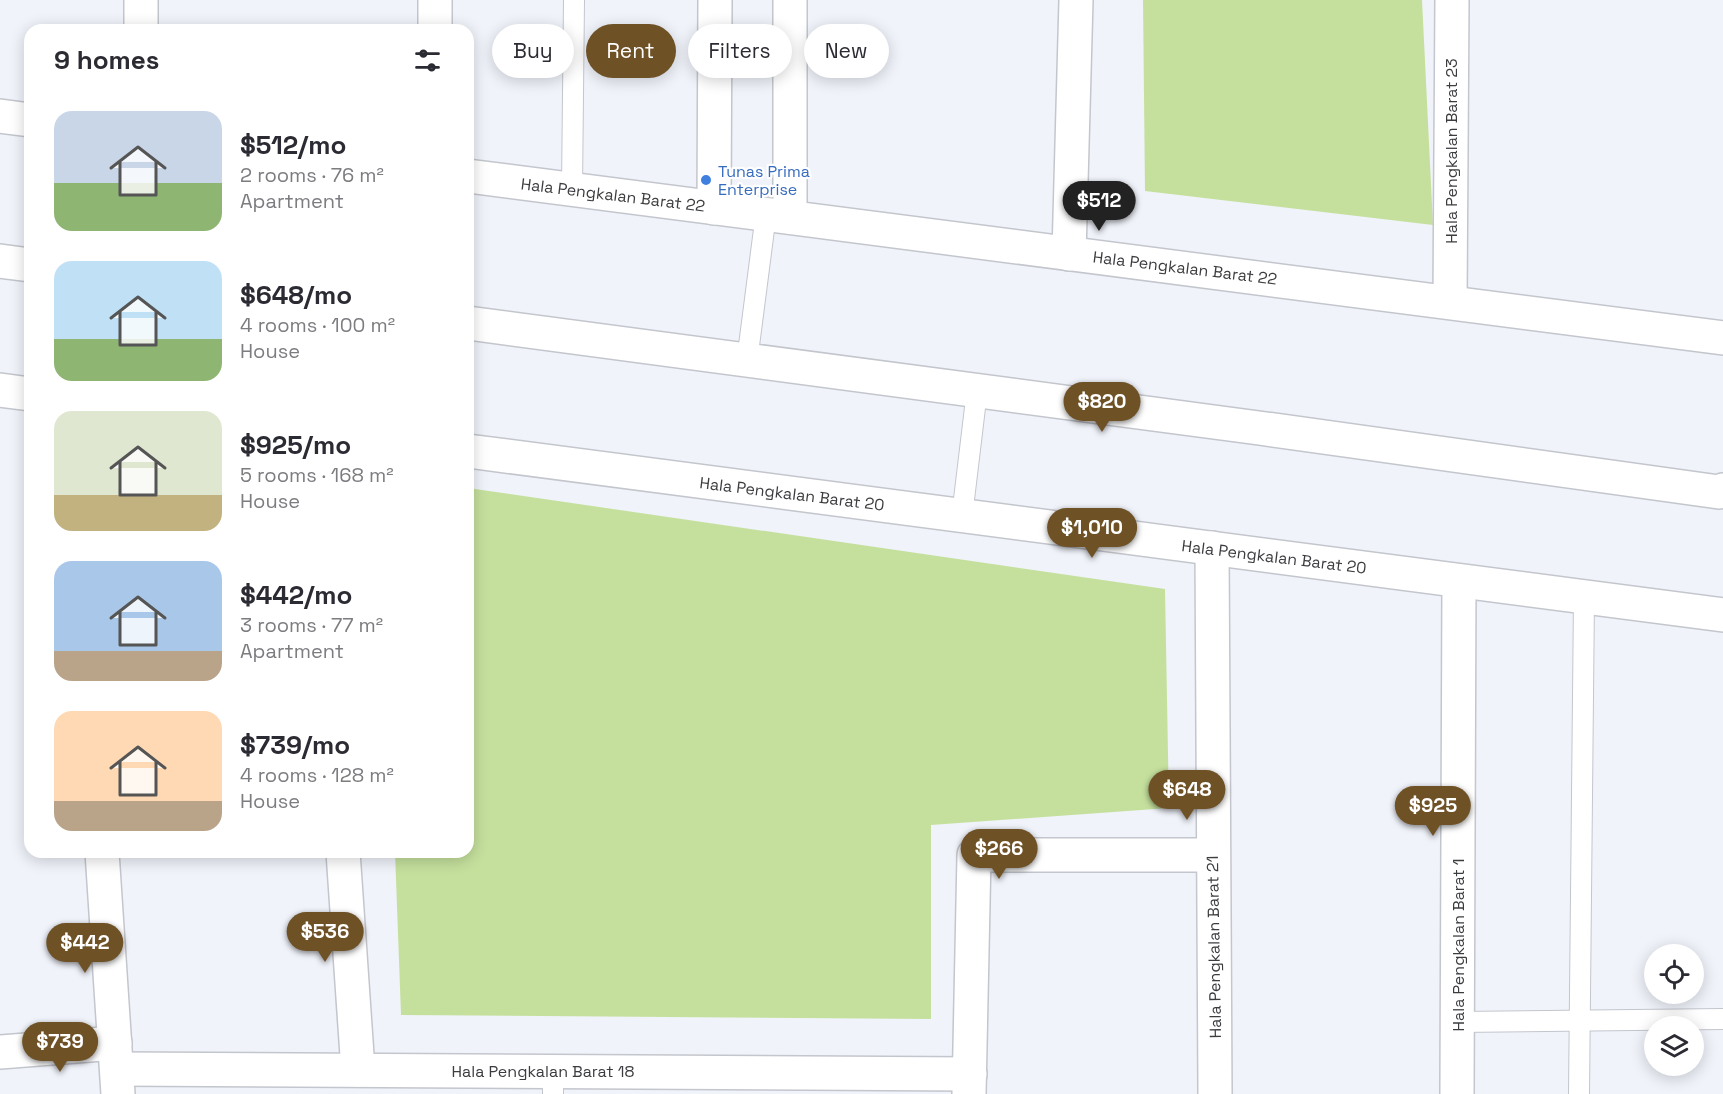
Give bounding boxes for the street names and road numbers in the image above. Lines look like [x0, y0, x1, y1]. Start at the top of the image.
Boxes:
street label: Hala Pengkalan Barat 23 [1441, 58, 1462, 244]
street label: Hala Pengkalan Barat 22 [520, 173, 706, 217]
street label: Hala Pengkalan Barat 22 [1092, 246, 1278, 290]
street label: Hala Pengkalan Barat 20 [698, 472, 886, 516]
street label: Hala Pengkalan Barat 20 [1180, 535, 1368, 579]
street label: Hala Pengkalan Barat 21 [1202, 856, 1226, 1038]
street label: Hala Pengkalan Barat 1 [1448, 859, 1469, 1031]
street label: Hala Pengkalan Barat 18 [452, 1061, 634, 1082]

